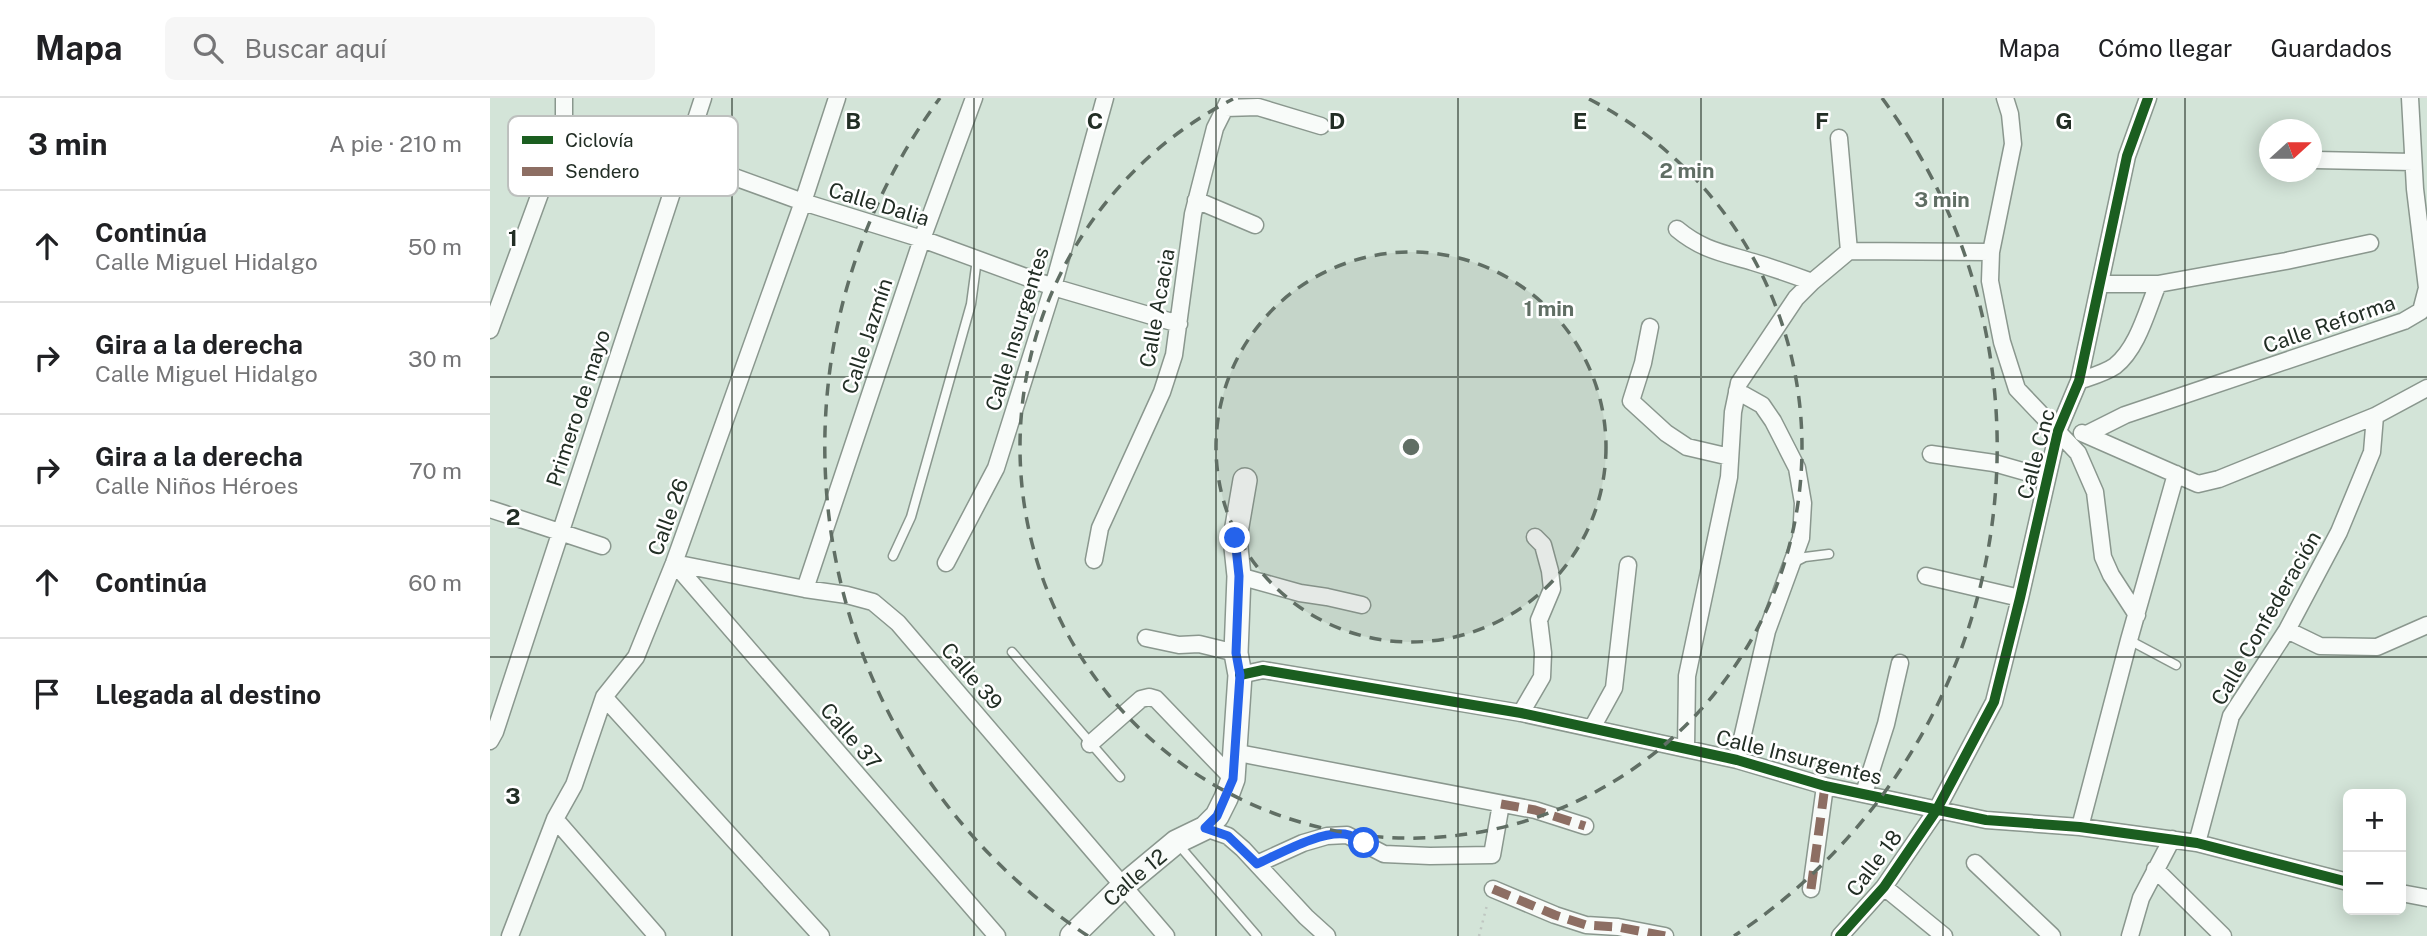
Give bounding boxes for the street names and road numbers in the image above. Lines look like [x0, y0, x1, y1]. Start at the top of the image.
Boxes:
street label: Calle Dalia [826, 177, 932, 231]
street label: Calle Insurgentes [980, 244, 1054, 414]
street label: Calle Acacia [1134, 247, 1180, 369]
street label: Calle Jazmín [837, 275, 897, 397]
street label: Calle Reforma [2260, 290, 2398, 358]
street label: Primero de mayo [541, 326, 615, 490]
street label: Calle Cnc [2012, 406, 2060, 502]
street label: Calle 26 [643, 475, 693, 559]
street label: Calle Confederación [2206, 526, 2326, 710]
street label: Calle 39 [936, 637, 1008, 715]
street label: Calle 37 [815, 698, 887, 774]
street label: Calle Insurgentes [1713, 724, 1885, 790]
street label: Calle 18 [1841, 825, 1907, 901]
street label: Calle 12 [1098, 843, 1171, 911]

